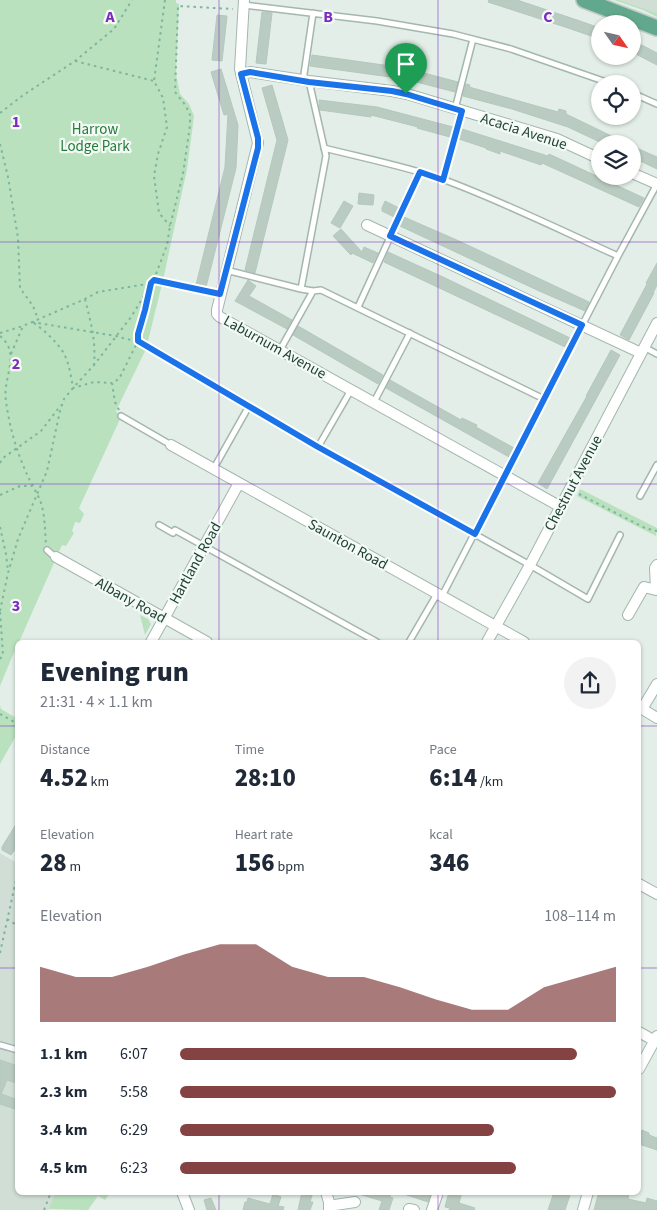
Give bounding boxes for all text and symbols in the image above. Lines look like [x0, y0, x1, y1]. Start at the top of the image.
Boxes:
text: A [104, 6, 115, 28]
text: B [323, 6, 333, 28]
text: C [543, 6, 553, 28]
north arrow [591, 15, 641, 65]
map controls [591, 15, 641, 185]
pin [385, 43, 427, 94]
icon: arrive [392, 50, 420, 78]
button: locate [591, 75, 641, 125]
street label: Acacia Avenue [478, 108, 570, 155]
text: 1 [12, 111, 20, 133]
park label: Harrow Lodge Park [60, 119, 130, 157]
button: layers [591, 135, 641, 185]
street label: Laburnum Avenue [220, 310, 330, 384]
text: 2 [12, 353, 20, 375]
street label: Chestnut Avenue [539, 432, 608, 535]
street label: Saunton Road [304, 514, 391, 575]
street label: Hartland Road [164, 518, 227, 608]
street label: Albany Road [92, 572, 170, 629]
text: 3 [12, 595, 20, 617]
text: Evening run [40, 652, 189, 692]
button: share [564, 657, 616, 709]
text: 21:31 · 4 × 1.1 km [40, 691, 153, 713]
text: Distance [40, 740, 90, 760]
text: Time [235, 740, 264, 760]
text: Pace [429, 740, 457, 760]
text: 4.52 [40, 760, 88, 796]
text: 28:10 [235, 760, 296, 796]
text: 6:14 [429, 760, 477, 796]
text: km [88, 772, 109, 792]
text: /km [477, 772, 503, 792]
text: Elevation [40, 825, 95, 845]
text: Heart rate [235, 825, 293, 845]
text: kcal [429, 825, 453, 845]
text: 28 [40, 845, 67, 881]
text: 156 [235, 845, 275, 881]
text: 346 [429, 845, 469, 881]
text: m [67, 857, 81, 877]
text: bpm [275, 857, 305, 877]
text: Elevation [40, 905, 102, 927]
text: 108–114 m [544, 905, 616, 927]
text: 1.1 km [40, 1043, 87, 1065]
text: 6:07 [120, 1043, 148, 1065]
text: 2.3 km [40, 1081, 87, 1103]
text: 5:58 [120, 1081, 148, 1103]
text: 3.4 km [40, 1119, 87, 1141]
text: 6:29 [120, 1119, 148, 1141]
text: 4.5 km [40, 1157, 87, 1179]
text: 6:23 [120, 1157, 148, 1179]

